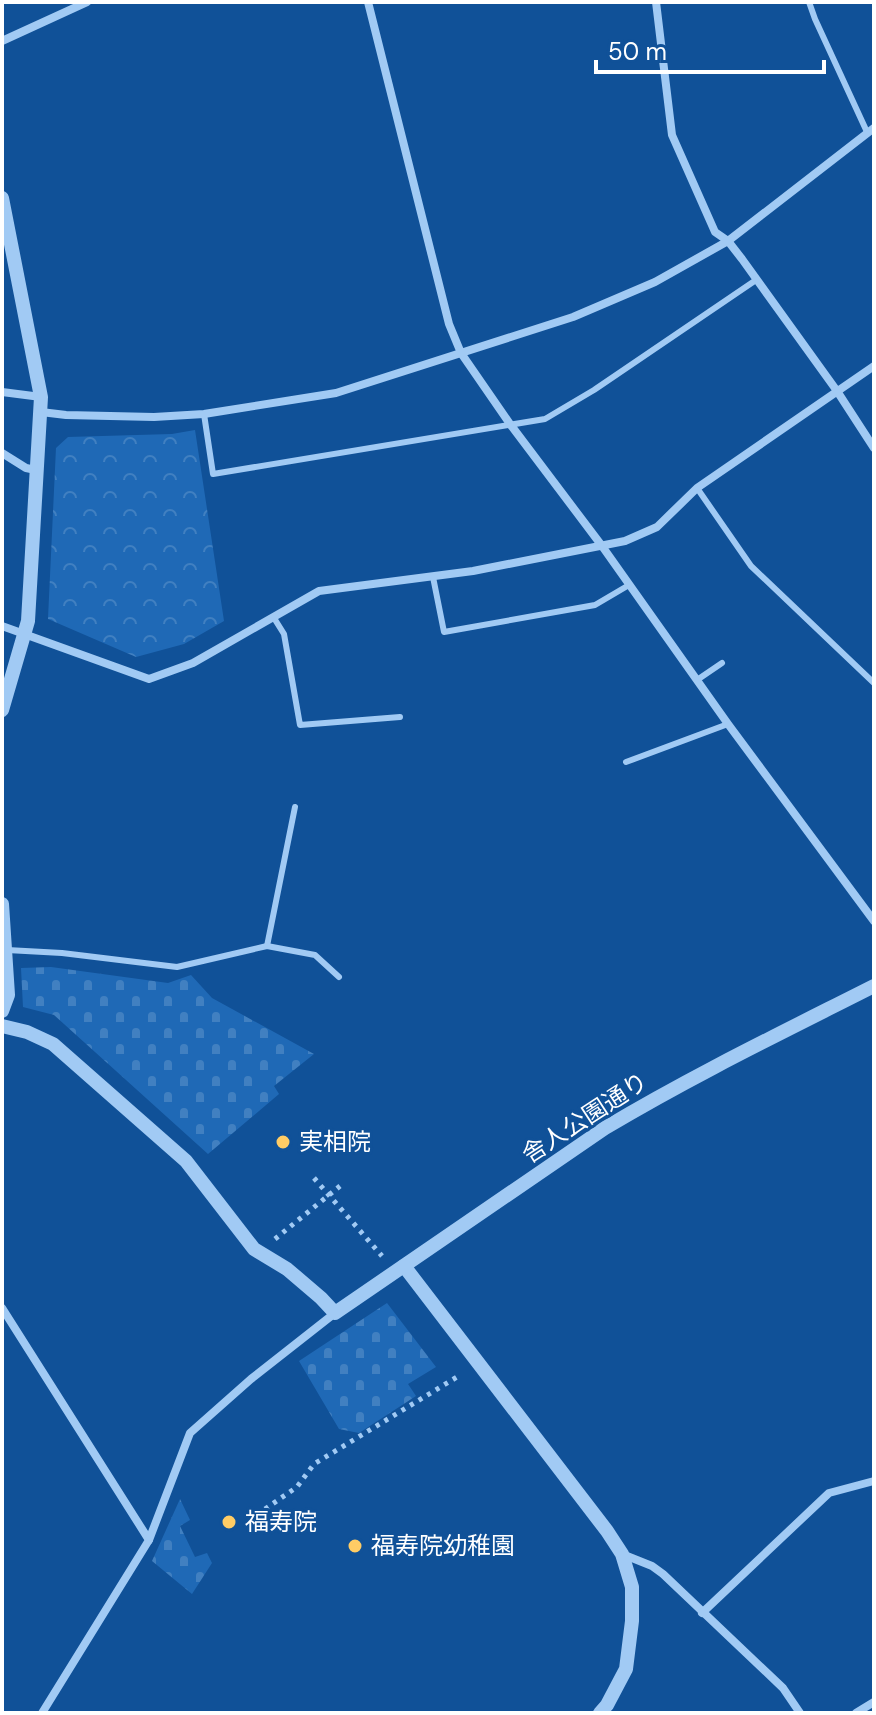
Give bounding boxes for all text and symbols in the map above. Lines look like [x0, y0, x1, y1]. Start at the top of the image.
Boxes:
scale bar [596, 24, 824, 74]
text: 50 m [608, 36, 667, 67]
street label: 舎人公園通り [516, 1065, 654, 1170]
place label: 実相院 [299, 1126, 371, 1157]
marker: 実相院 [274, 1133, 292, 1151]
place label: 福寿院 [245, 1506, 317, 1537]
marker: 福寿院 [220, 1513, 238, 1531]
place label: 福寿院幼稚園 [371, 1530, 515, 1561]
marker: 福寿院幼稚園 [346, 1537, 364, 1555]

